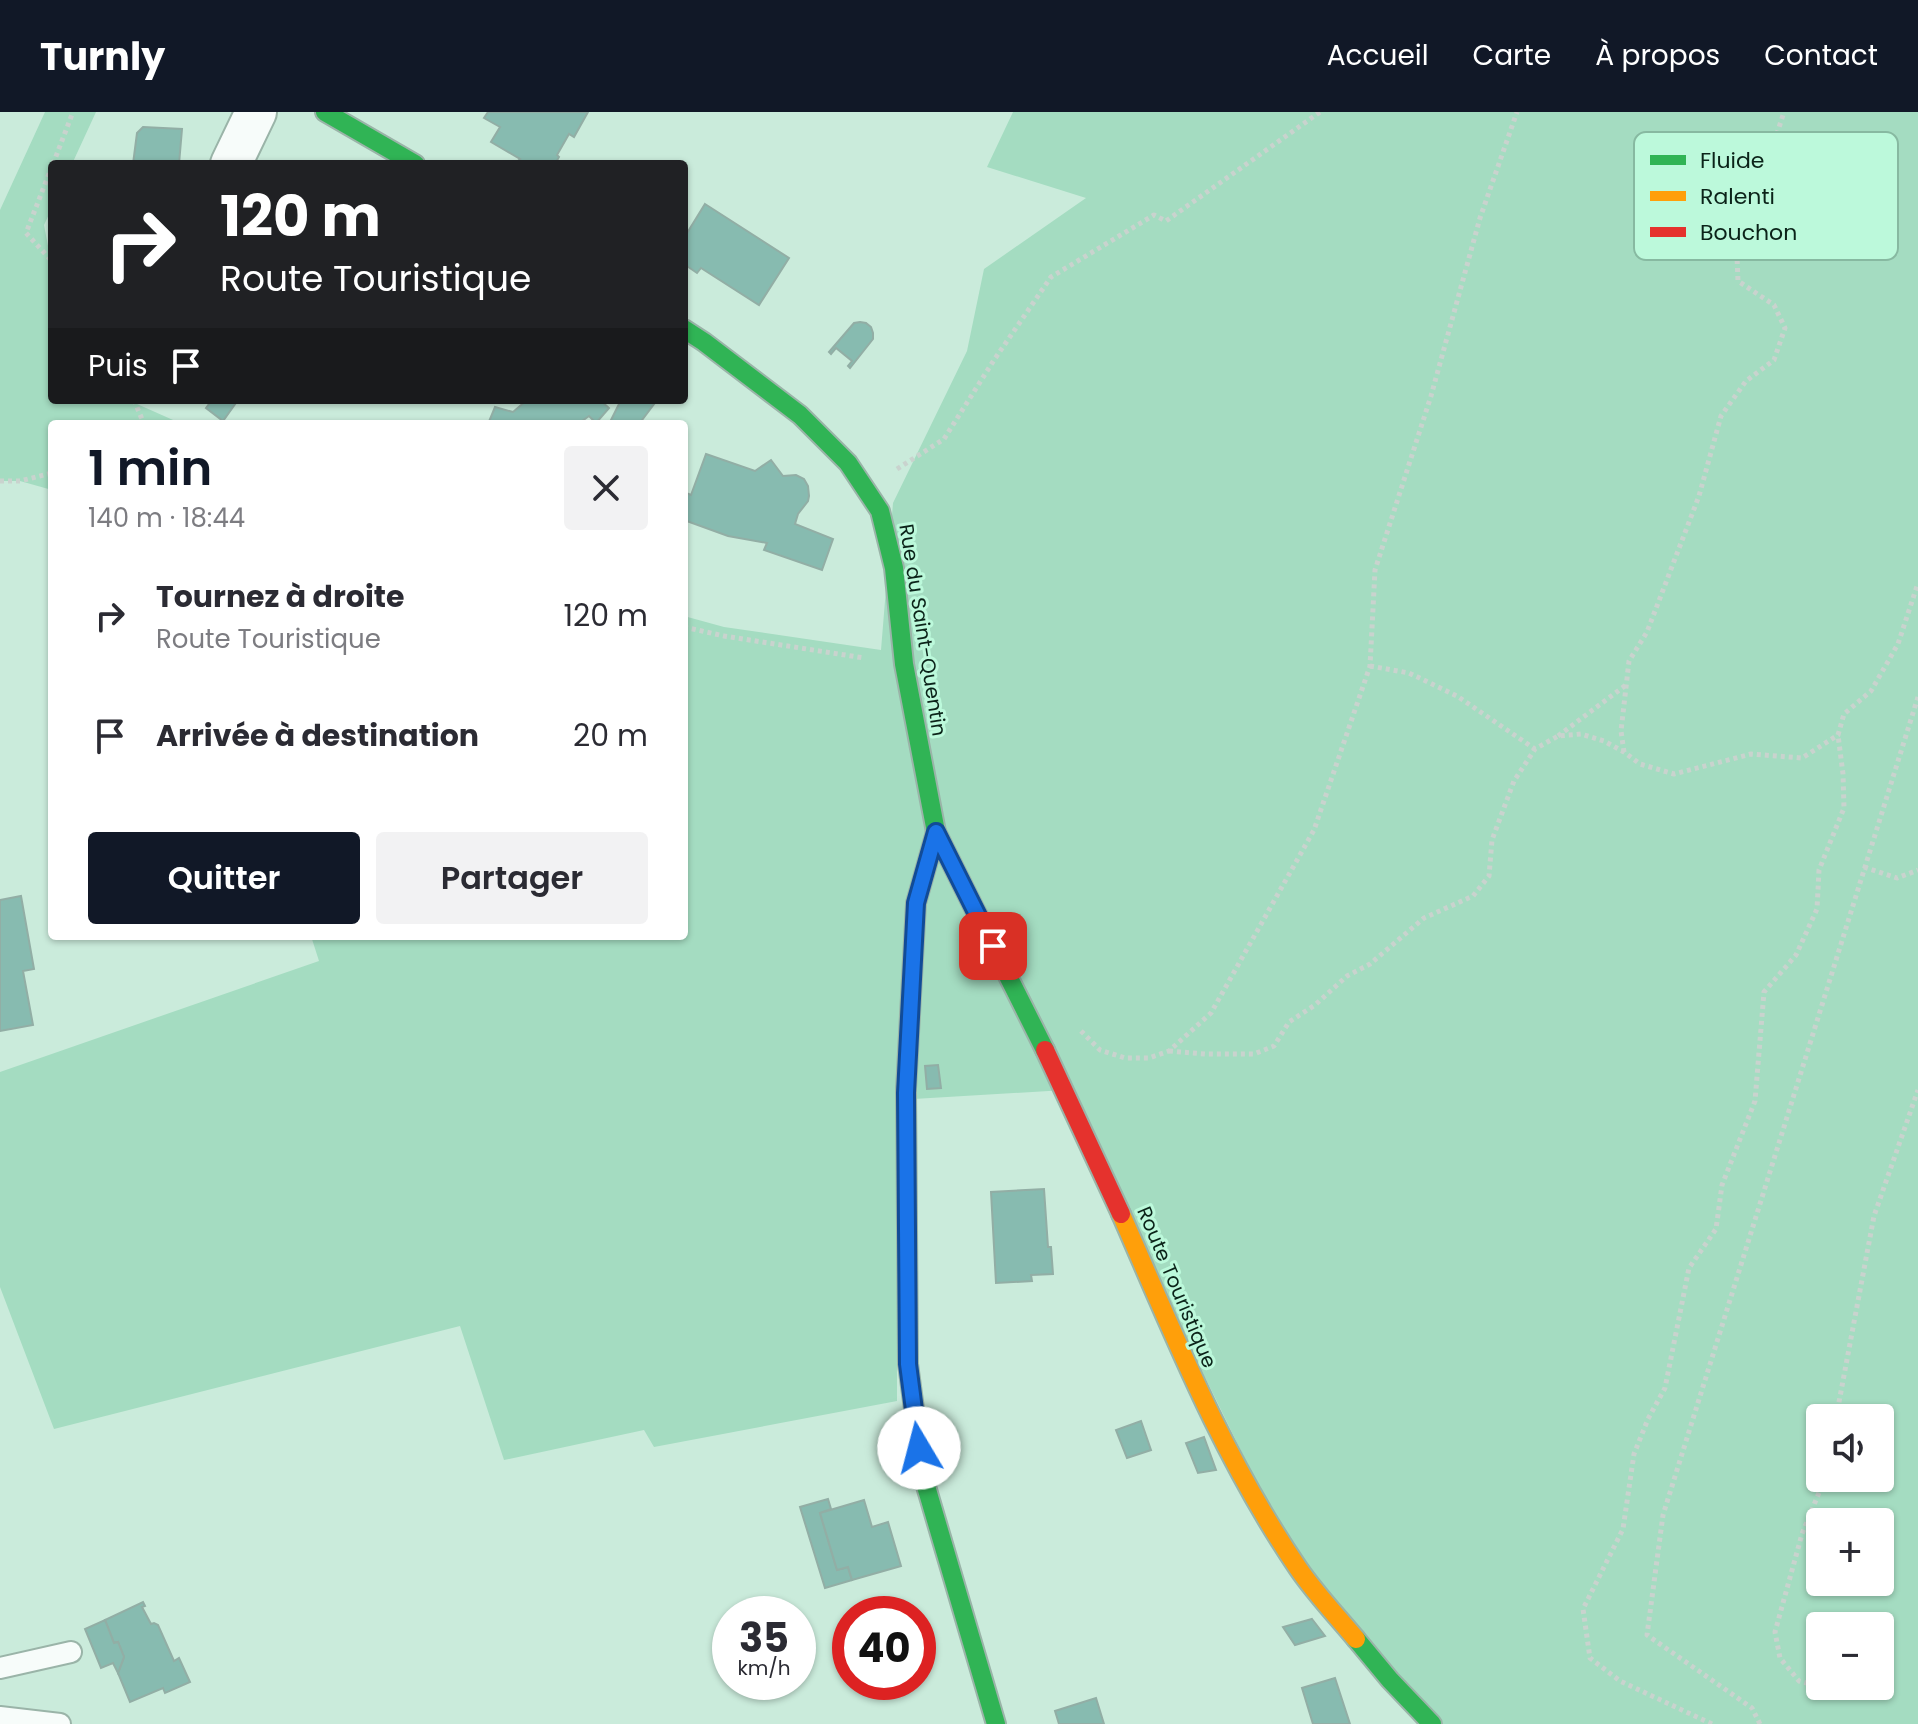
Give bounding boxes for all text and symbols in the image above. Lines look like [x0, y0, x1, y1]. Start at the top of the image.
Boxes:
text: Turnly [40, 30, 165, 83]
text: Accueil [1327, 36, 1429, 75]
text: Carte [1473, 36, 1551, 75]
text: À propos [1595, 36, 1720, 75]
text: Contact [1764, 36, 1878, 75]
legend [1634, 132, 1898, 260]
text: Fluide [1700, 145, 1765, 176]
text: 120 m [220, 177, 381, 256]
text: Ralenti [1700, 181, 1775, 212]
icon: right [88, 192, 192, 296]
text: Bouchon [1700, 217, 1797, 248]
text: Route Touristique [220, 253, 531, 304]
text: Puis [88, 344, 148, 387]
icon: arrive [164, 344, 208, 388]
text: 1 min [88, 435, 212, 502]
button: close [564, 446, 648, 530]
text: 140 m · 18:44 [88, 500, 245, 536]
street label: Rue du Saint-Quentin [892, 522, 954, 738]
text: Tournez à droite [156, 575, 404, 618]
icon: right [88, 594, 132, 638]
text: 120 m [563, 594, 648, 637]
text: Route Touristique [156, 621, 381, 657]
icon: arrive [88, 714, 132, 758]
text: Arrivée à destination [156, 714, 479, 757]
text: 20 m [573, 714, 648, 757]
button: Quitter [88, 832, 360, 924]
button: Partager [376, 832, 648, 924]
pin [959, 912, 1027, 980]
icon: arrive [971, 924, 1015, 968]
street label: Route Touristique [1130, 1202, 1224, 1372]
map controls [1806, 1404, 1894, 1700]
button: sound [1806, 1404, 1894, 1492]
position arrow [877, 1406, 961, 1490]
button: + [1806, 1508, 1894, 1596]
speed limit sign: 40 [832, 1596, 936, 1700]
text: 35 [739, 1610, 789, 1666]
button: − [1806, 1612, 1894, 1700]
text: km/h [737, 1654, 791, 1682]

